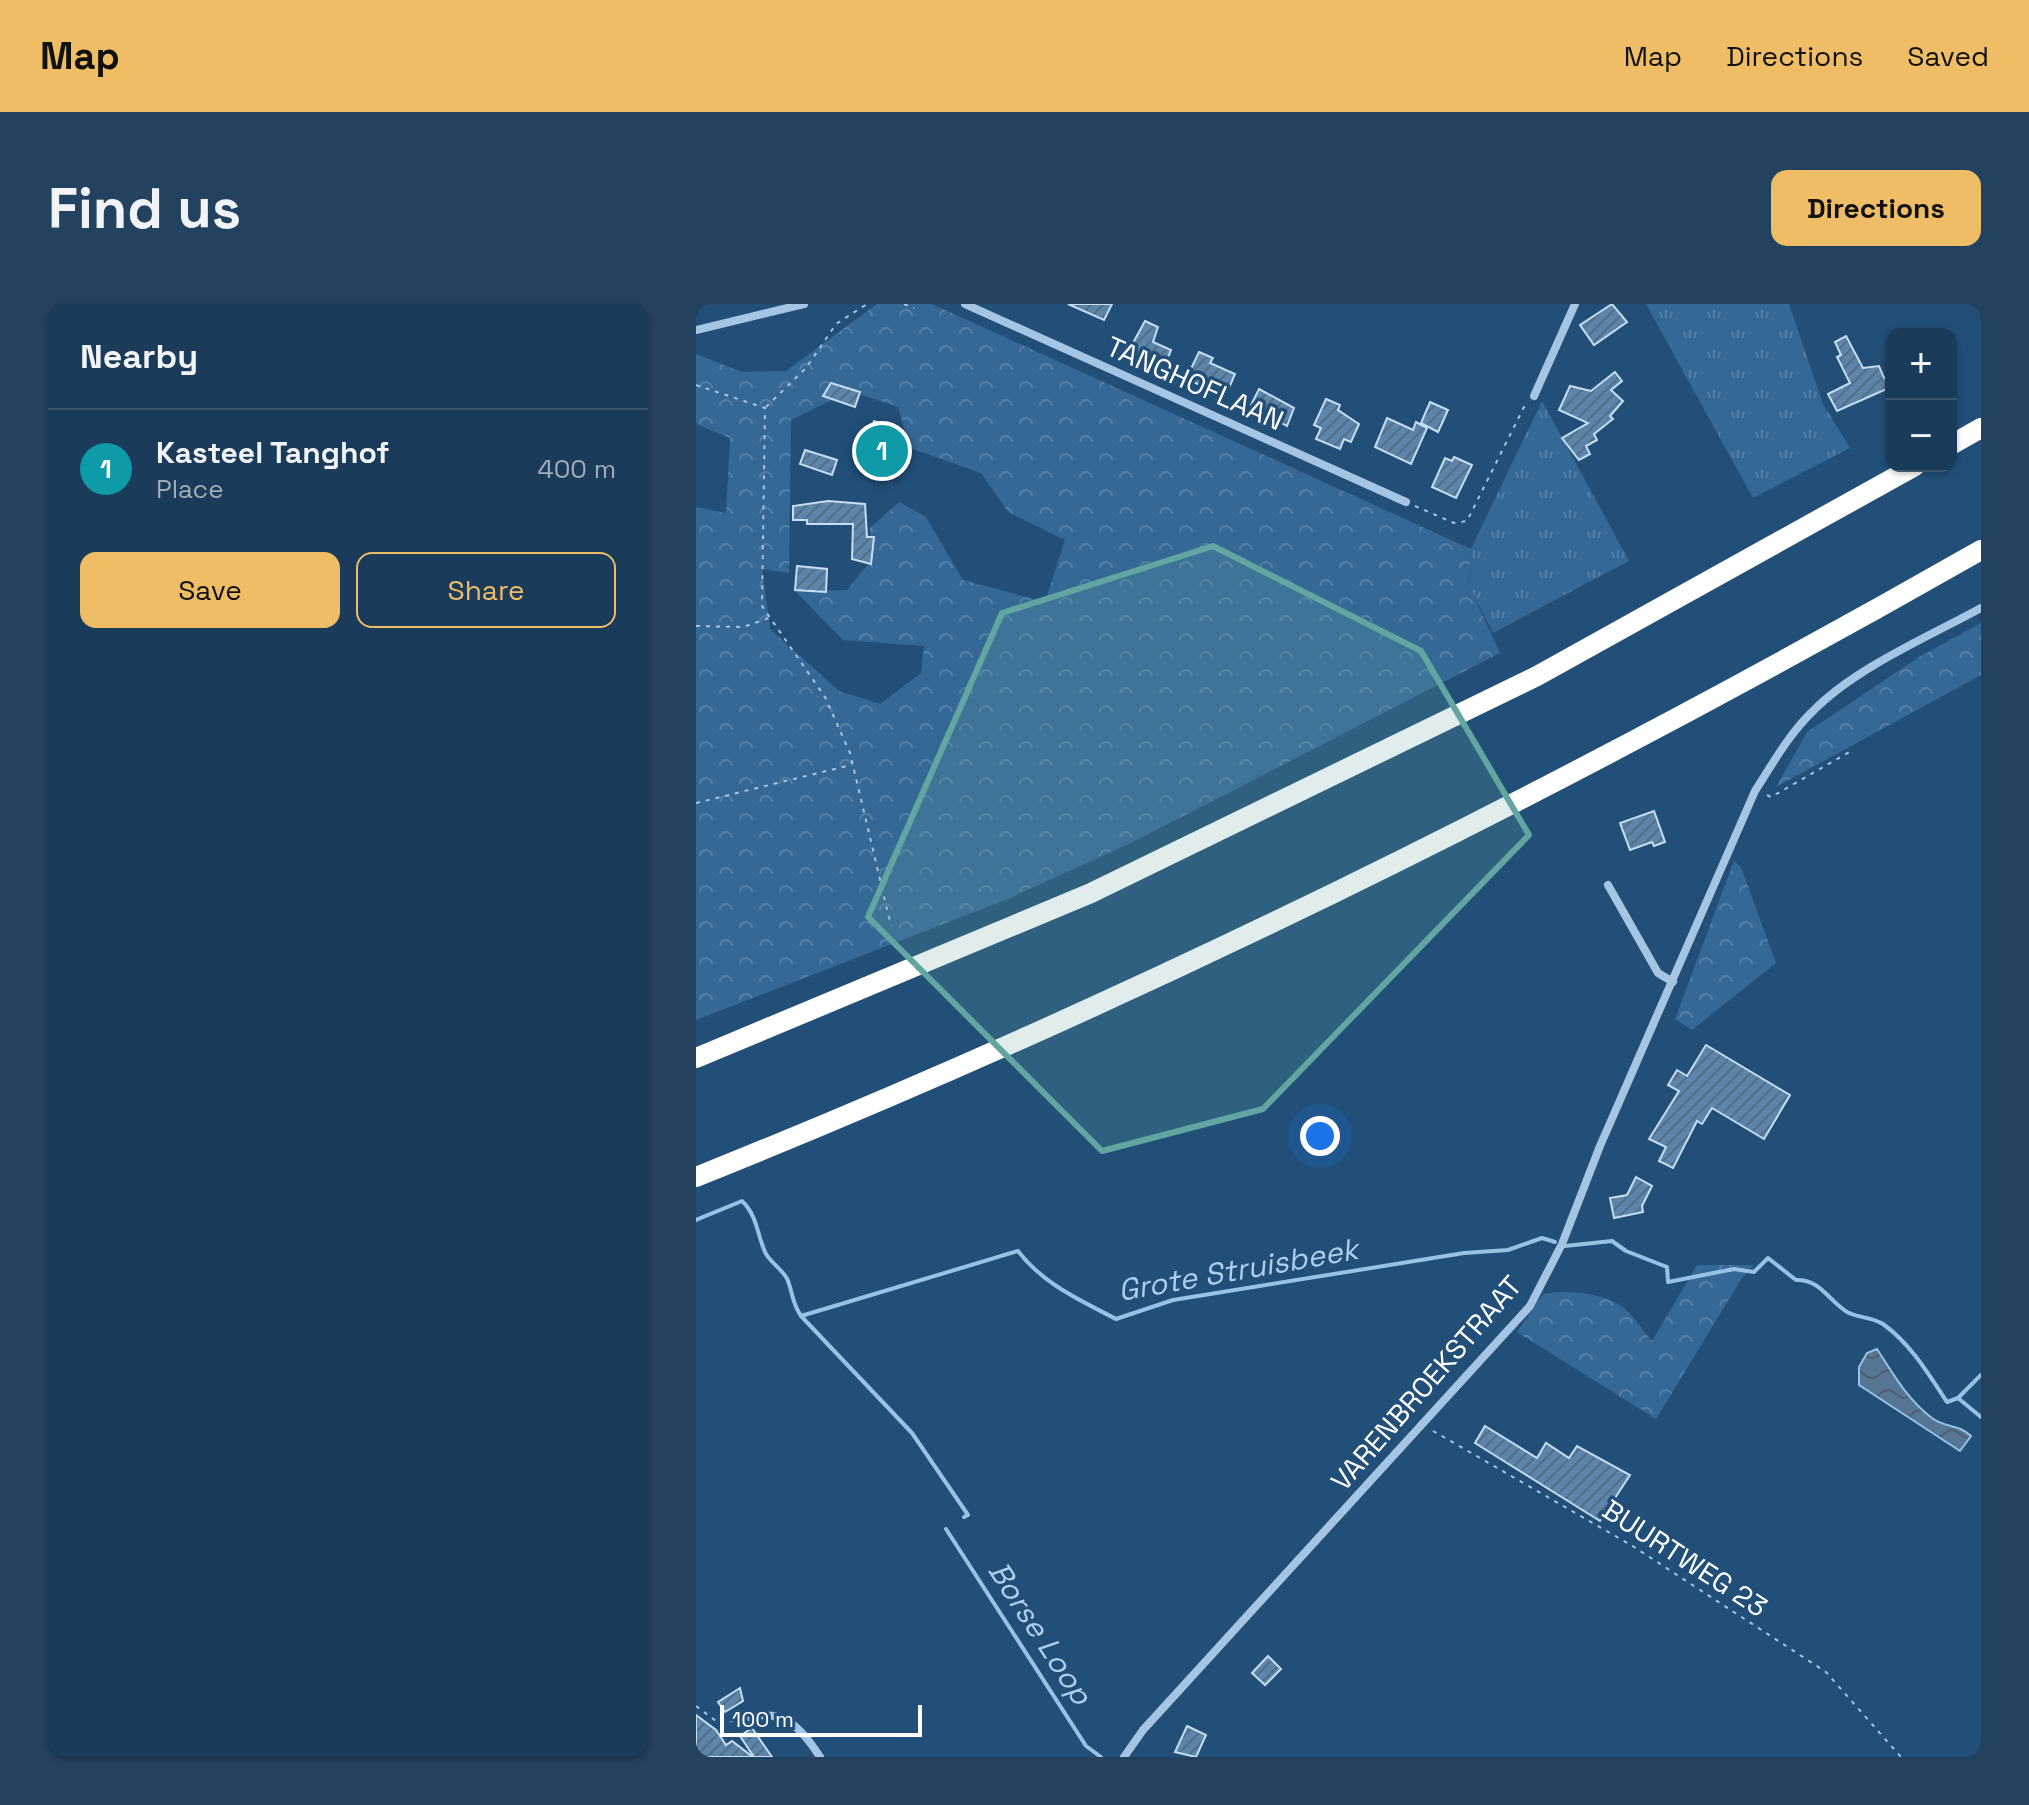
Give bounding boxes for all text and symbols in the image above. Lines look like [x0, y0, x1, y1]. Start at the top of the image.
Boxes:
text: Map [40, 32, 120, 80]
text: Map [1624, 38, 1682, 74]
text: Directions [1726, 38, 1863, 74]
text: Saved [1907, 38, 1989, 74]
button: Directions [1771, 170, 1981, 246]
text: Find us [48, 173, 241, 244]
street label: TANGHOFLAAN [1101, 328, 1289, 438]
map controls [1885, 328, 1957, 472]
button: + [1885, 328, 1957, 400]
text: Nearby [80, 335, 198, 378]
button: − [1885, 400, 1957, 472]
pin: 1 [856, 421, 908, 481]
text: Kasteel Tanghof [156, 433, 389, 472]
text: 1 [100, 452, 112, 486]
text: 400 m [537, 452, 616, 486]
text: Place [156, 472, 224, 506]
button: Save [80, 552, 340, 628]
button: Share [356, 552, 616, 628]
your location [1300, 1116, 1340, 1156]
water label: Grote Struisbeek [1115, 1229, 1364, 1310]
street label: VARENBROEKSTRAAT [1323, 1268, 1529, 1498]
street label: BUURTWEG 23 [1596, 1491, 1774, 1625]
water label: Borse Loop [980, 1554, 1102, 1713]
scale bar [720, 1701, 922, 1737]
text: 100 m [732, 1705, 794, 1733]

